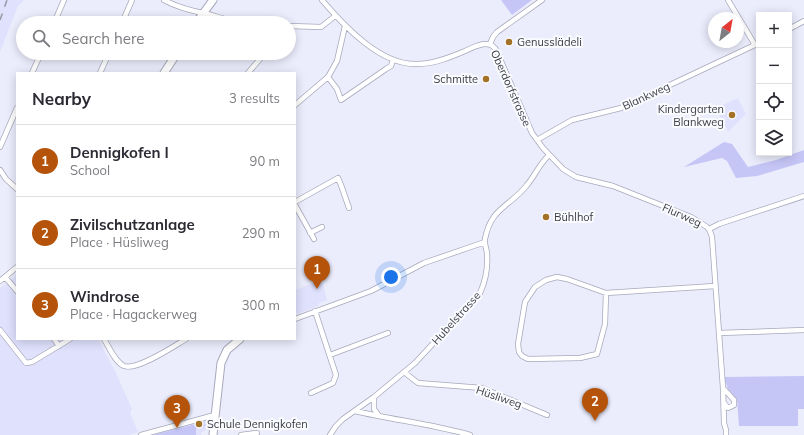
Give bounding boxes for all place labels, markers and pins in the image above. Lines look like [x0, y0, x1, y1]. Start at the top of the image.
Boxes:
place label: Genusslädeli [517, 35, 582, 49]
marker: Genusslädeli [504, 37, 514, 47]
place label: Schmitte [433, 72, 478, 86]
marker: Schmitte [481, 74, 491, 84]
place label: Kindergarten Blankweg [658, 102, 724, 129]
marker: Kindergarten Blankweg [727, 110, 737, 120]
place label: Bühlhof [554, 210, 594, 224]
marker: Bühlhof [541, 212, 551, 222]
pin: 1 [304, 256, 330, 289]
pin: 2 [582, 388, 608, 421]
pin: 3 [164, 395, 190, 428]
place label: Schule Dennigkofen [207, 417, 308, 431]
marker: Schule Dennigkofen [194, 419, 204, 429]

